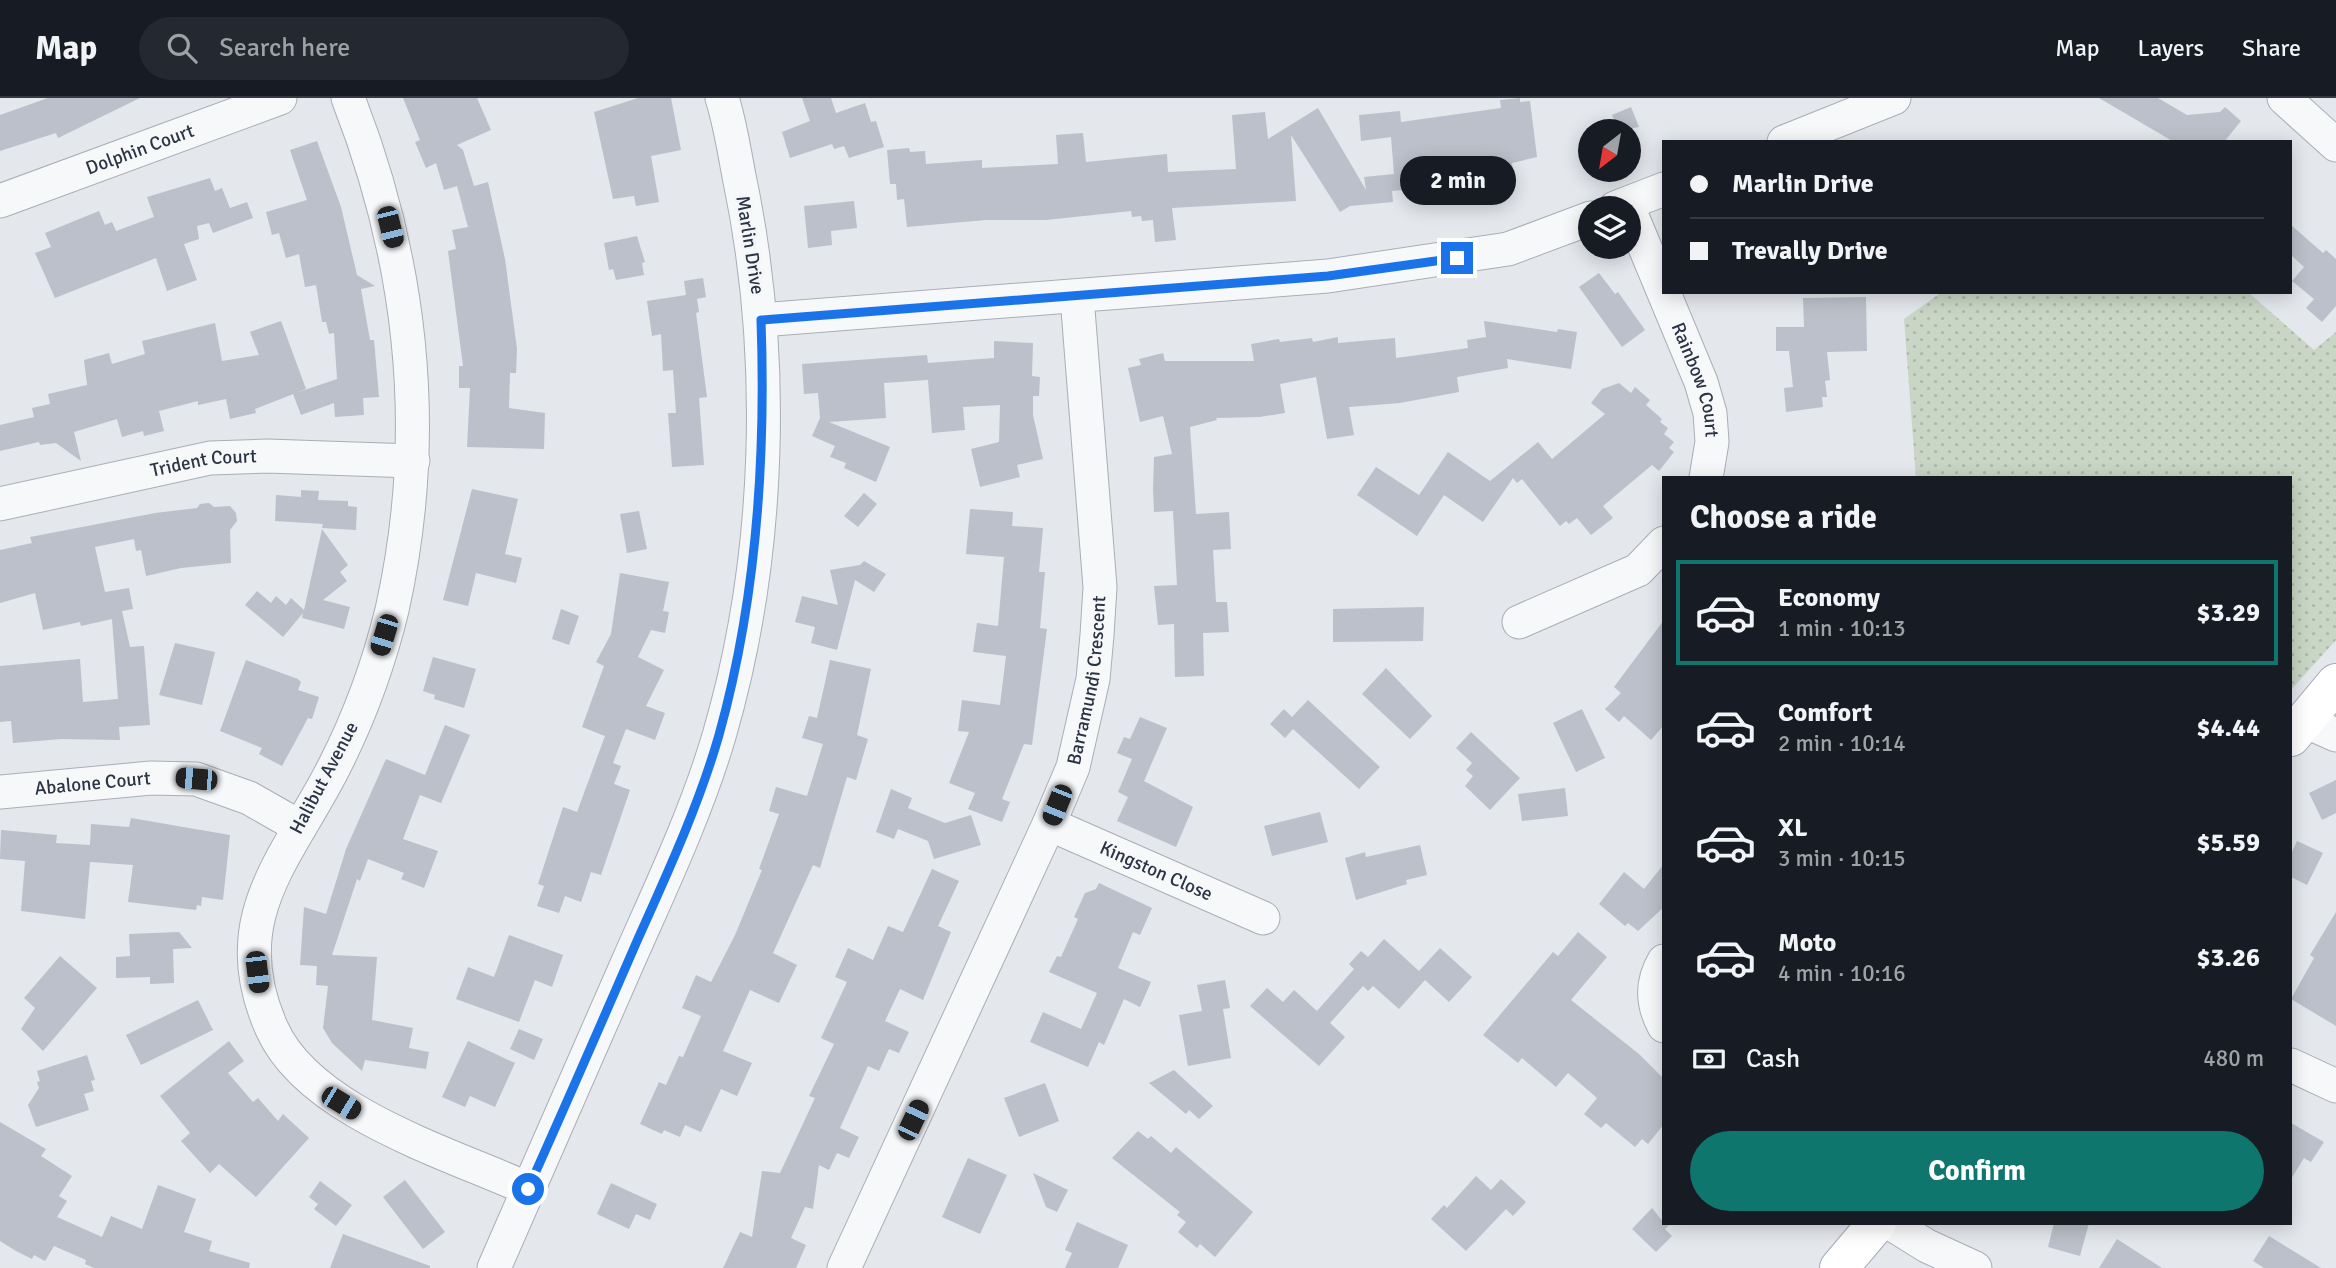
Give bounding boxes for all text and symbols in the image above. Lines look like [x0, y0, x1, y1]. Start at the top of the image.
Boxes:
search box [139, 17, 629, 80]
text: Map [35, 28, 97, 69]
icon: search [163, 29, 201, 67]
text: Search here [219, 32, 350, 64]
text: Map [2055, 33, 2100, 63]
text: Layers [2138, 33, 2204, 63]
text: Share [2242, 33, 2301, 63]
street label: Dolphin Court [82, 119, 198, 180]
north arrow [1578, 119, 1642, 182]
map controls [1578, 119, 1641, 259]
callout: 2 min [1399, 156, 1515, 206]
text: 2 min [1430, 166, 1486, 195]
text: Marlin Drive [1732, 168, 1874, 200]
street label: Marlin Drive [730, 194, 770, 296]
button: layers [1578, 196, 1641, 259]
car [375, 204, 406, 250]
text: Trevally Drive [1732, 235, 1888, 267]
route end [1441, 242, 1473, 274]
street label: Rainbow Court [1666, 319, 1724, 438]
street label: Trident Court [148, 444, 257, 483]
text: Choose a ride [1690, 498, 1877, 537]
icon: car [1694, 581, 1757, 644]
text: Economy [1778, 582, 1880, 614]
street label: Barramundi Crescent [1062, 595, 1111, 767]
text: $3.29 [2196, 597, 2260, 629]
car [368, 612, 401, 658]
text: 1 min · 10:13 [1778, 614, 1906, 643]
icon: car [1694, 696, 1757, 759]
text: Comfort [1778, 697, 1872, 729]
text: $4.44 [2196, 712, 2260, 744]
street label: Halibut Avenue [284, 718, 364, 838]
text: 2 min · 10:14 [1778, 729, 1906, 758]
street label: Abalone Court [34, 766, 152, 801]
car [175, 767, 218, 791]
car [1040, 782, 1075, 828]
icon: car [1694, 811, 1757, 874]
text: XL [1778, 812, 1808, 844]
text: $5.59 [2196, 827, 2260, 859]
street label: Kingston Close [1096, 836, 1216, 906]
text: 3 min · 10:15 [1778, 844, 1906, 873]
icon: car [1694, 926, 1757, 989]
text: Moto [1778, 927, 1836, 959]
text: $3.26 [2196, 942, 2260, 974]
car [245, 950, 270, 994]
text: 4 min · 10:16 [1778, 959, 1906, 988]
icon: cash [1690, 1040, 1728, 1078]
text: Cash [1746, 1043, 1800, 1075]
text: 480 m [2203, 1044, 2264, 1073]
car [318, 1083, 365, 1123]
car [895, 1097, 932, 1143]
button: Confirm [1690, 1131, 2264, 1211]
route start [512, 1173, 544, 1205]

